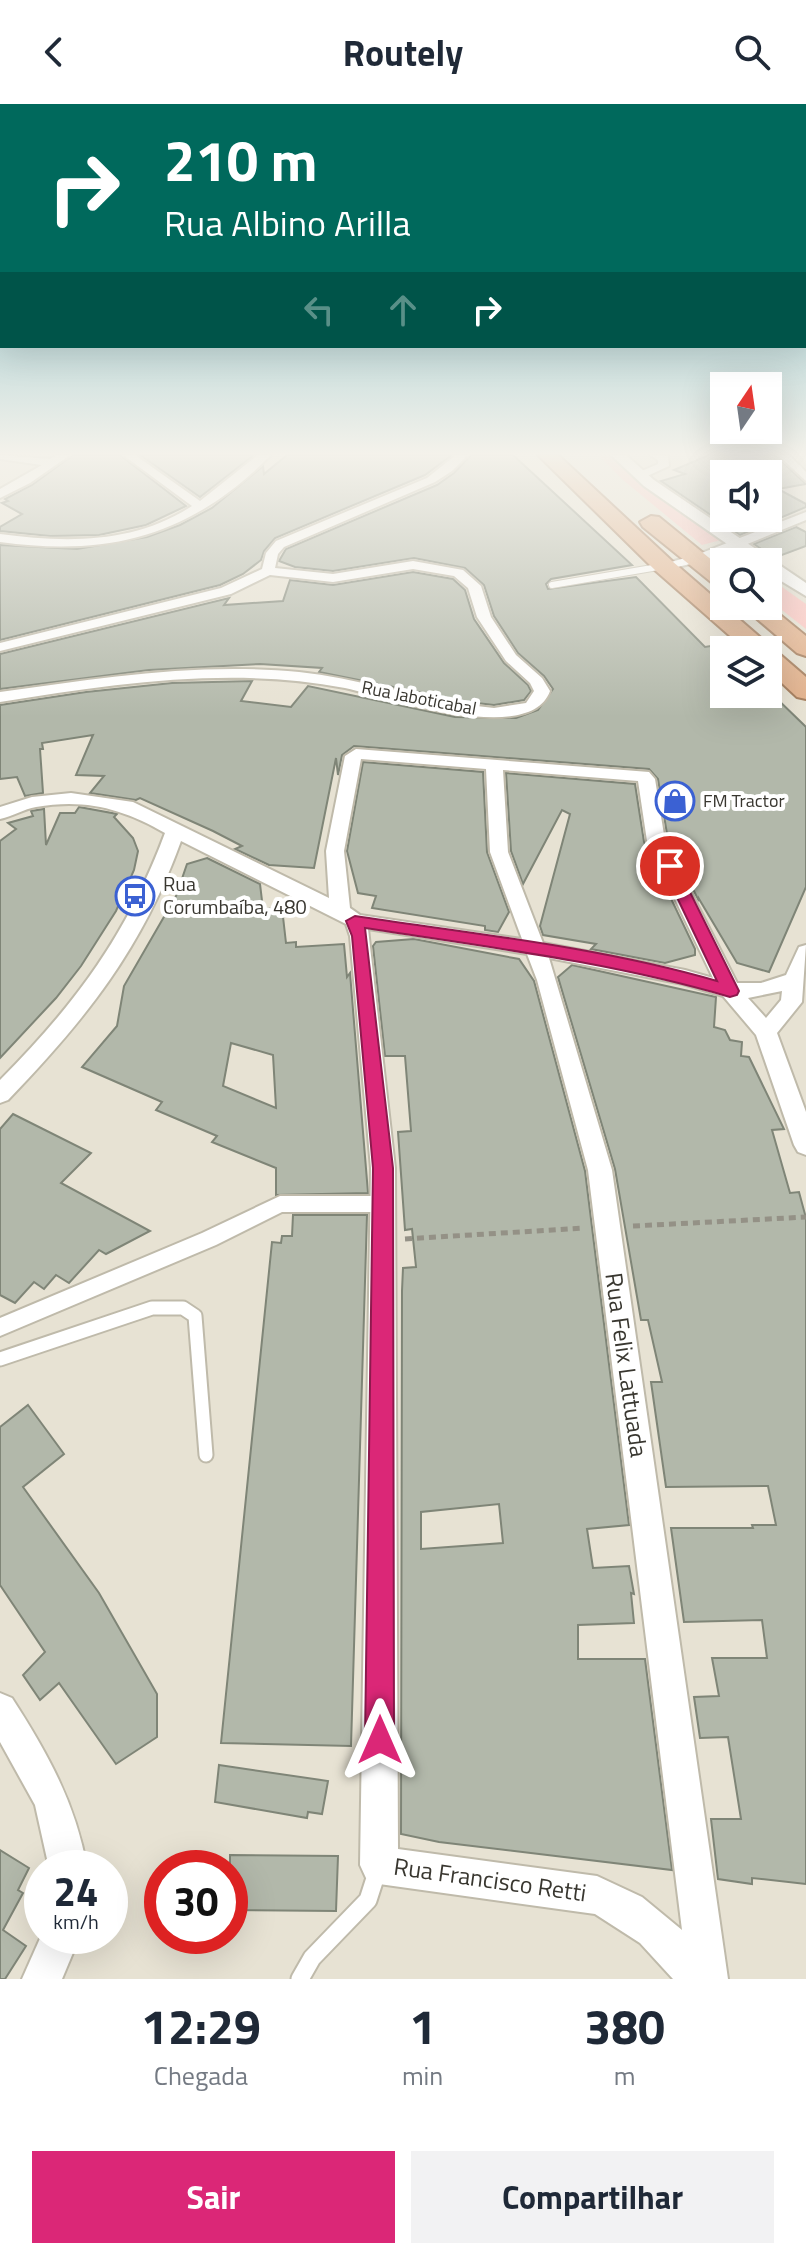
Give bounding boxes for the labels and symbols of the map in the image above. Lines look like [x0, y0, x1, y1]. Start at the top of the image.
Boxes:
north arrow [710, 372, 782, 444]
street label: Rua Jaboticabal [359, 673, 479, 722]
shop icon: FM Tractor [654, 780, 696, 822]
place label: FM Tractor [703, 787, 785, 814]
pin [636, 832, 704, 900]
place label: Rua Corumbaíba, 480 [163, 868, 307, 922]
bus stop icon: Rua Corumbaíba, 480 [114, 875, 156, 917]
street label: Rua Felix Lattuada [596, 1270, 658, 1459]
position arrow [338, 1698, 422, 1782]
street label: Rua Francisco Retti [392, 1848, 589, 1910]
speed limit sign: 30 [144, 1850, 248, 1954]

